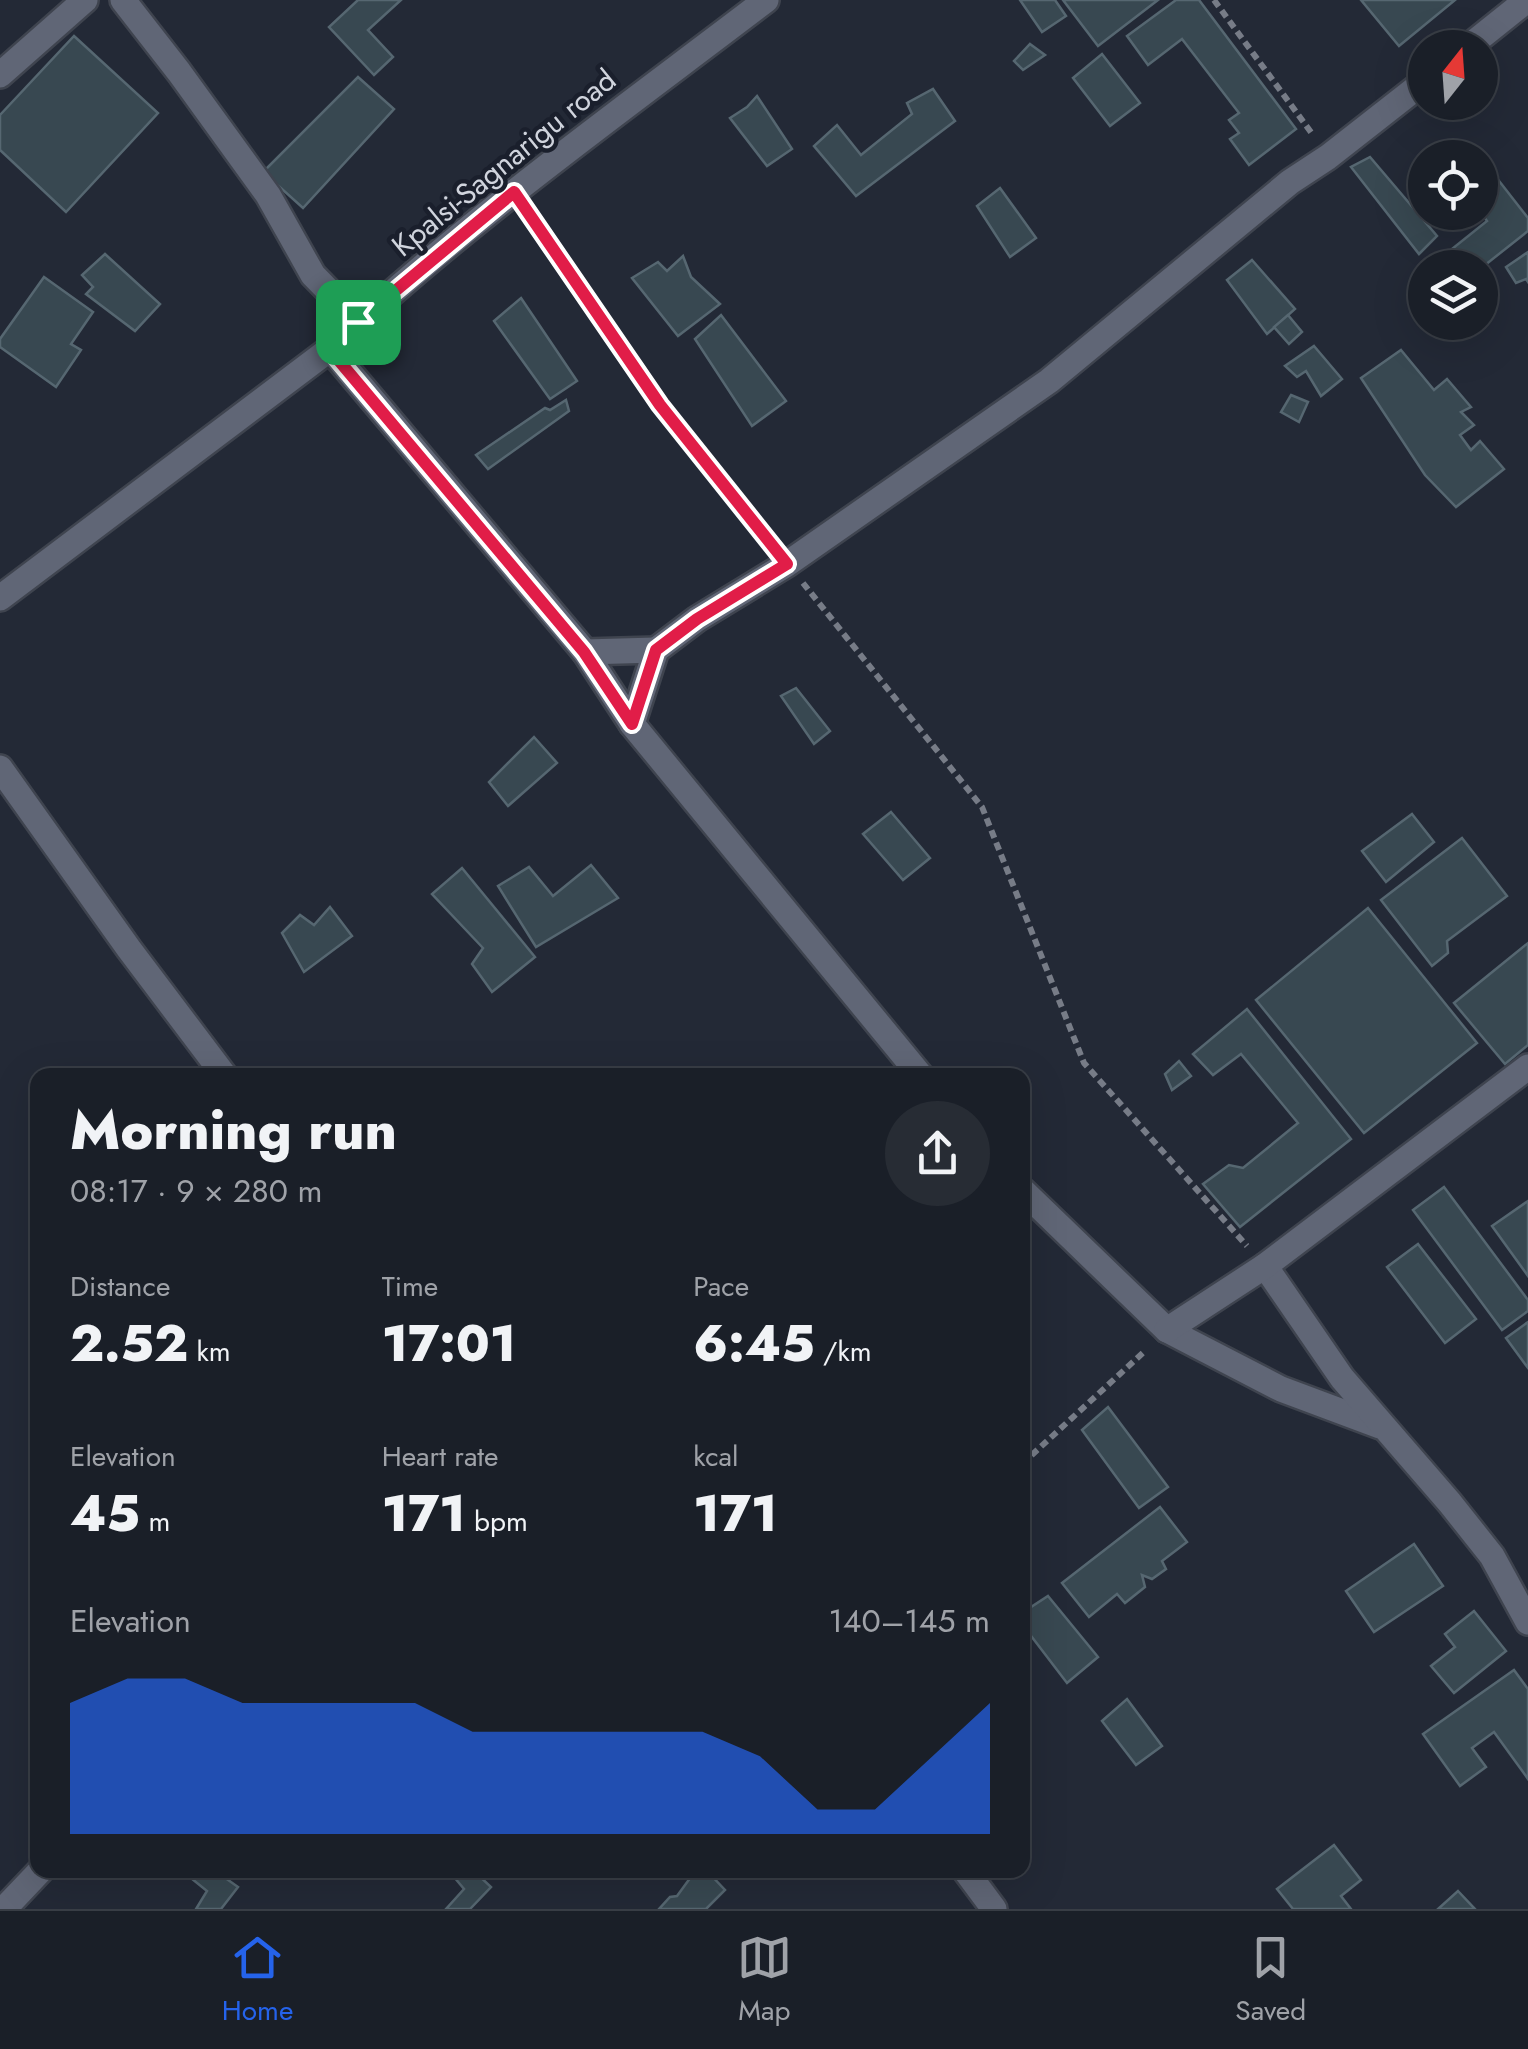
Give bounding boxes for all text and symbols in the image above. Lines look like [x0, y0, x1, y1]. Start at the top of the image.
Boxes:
north arrow [1408, 30, 1498, 120]
map controls [1408, 30, 1498, 340]
street label: Kpalsi-Sagnarigu road [382, 59, 625, 267]
button: locate [1408, 140, 1498, 230]
button: layers [1408, 250, 1498, 340]
pin [316, 280, 401, 365]
icon: arrive [331, 295, 386, 350]
text: Morning run [70, 1090, 397, 1170]
button: share [885, 1101, 990, 1206]
text: 08:17 · 9 × 280 m [70, 1168, 322, 1214]
text: Distance [70, 1266, 170, 1307]
text: Time [382, 1266, 438, 1307]
text: Pace [693, 1266, 749, 1307]
text: 2.52 [70, 1307, 188, 1380]
text: 17:01 [382, 1307, 516, 1380]
text: 6:45 [693, 1307, 815, 1380]
text: km [188, 1331, 231, 1372]
text: /km [815, 1331, 872, 1372]
text: Elevation [70, 1436, 176, 1477]
text: Heart rate [382, 1436, 499, 1477]
text: kcal [693, 1436, 739, 1477]
text: 45 [70, 1477, 140, 1550]
text: 171 [382, 1477, 466, 1550]
text: 171 [693, 1477, 777, 1550]
text: m [140, 1501, 170, 1542]
text: bpm [466, 1501, 528, 1542]
text: Elevation [70, 1598, 191, 1644]
text: 140–145 m [828, 1598, 990, 1644]
tab: Home [222, 1930, 293, 2031]
tab: Map [737, 1930, 792, 2031]
tab: Saved [1235, 1930, 1306, 2031]

